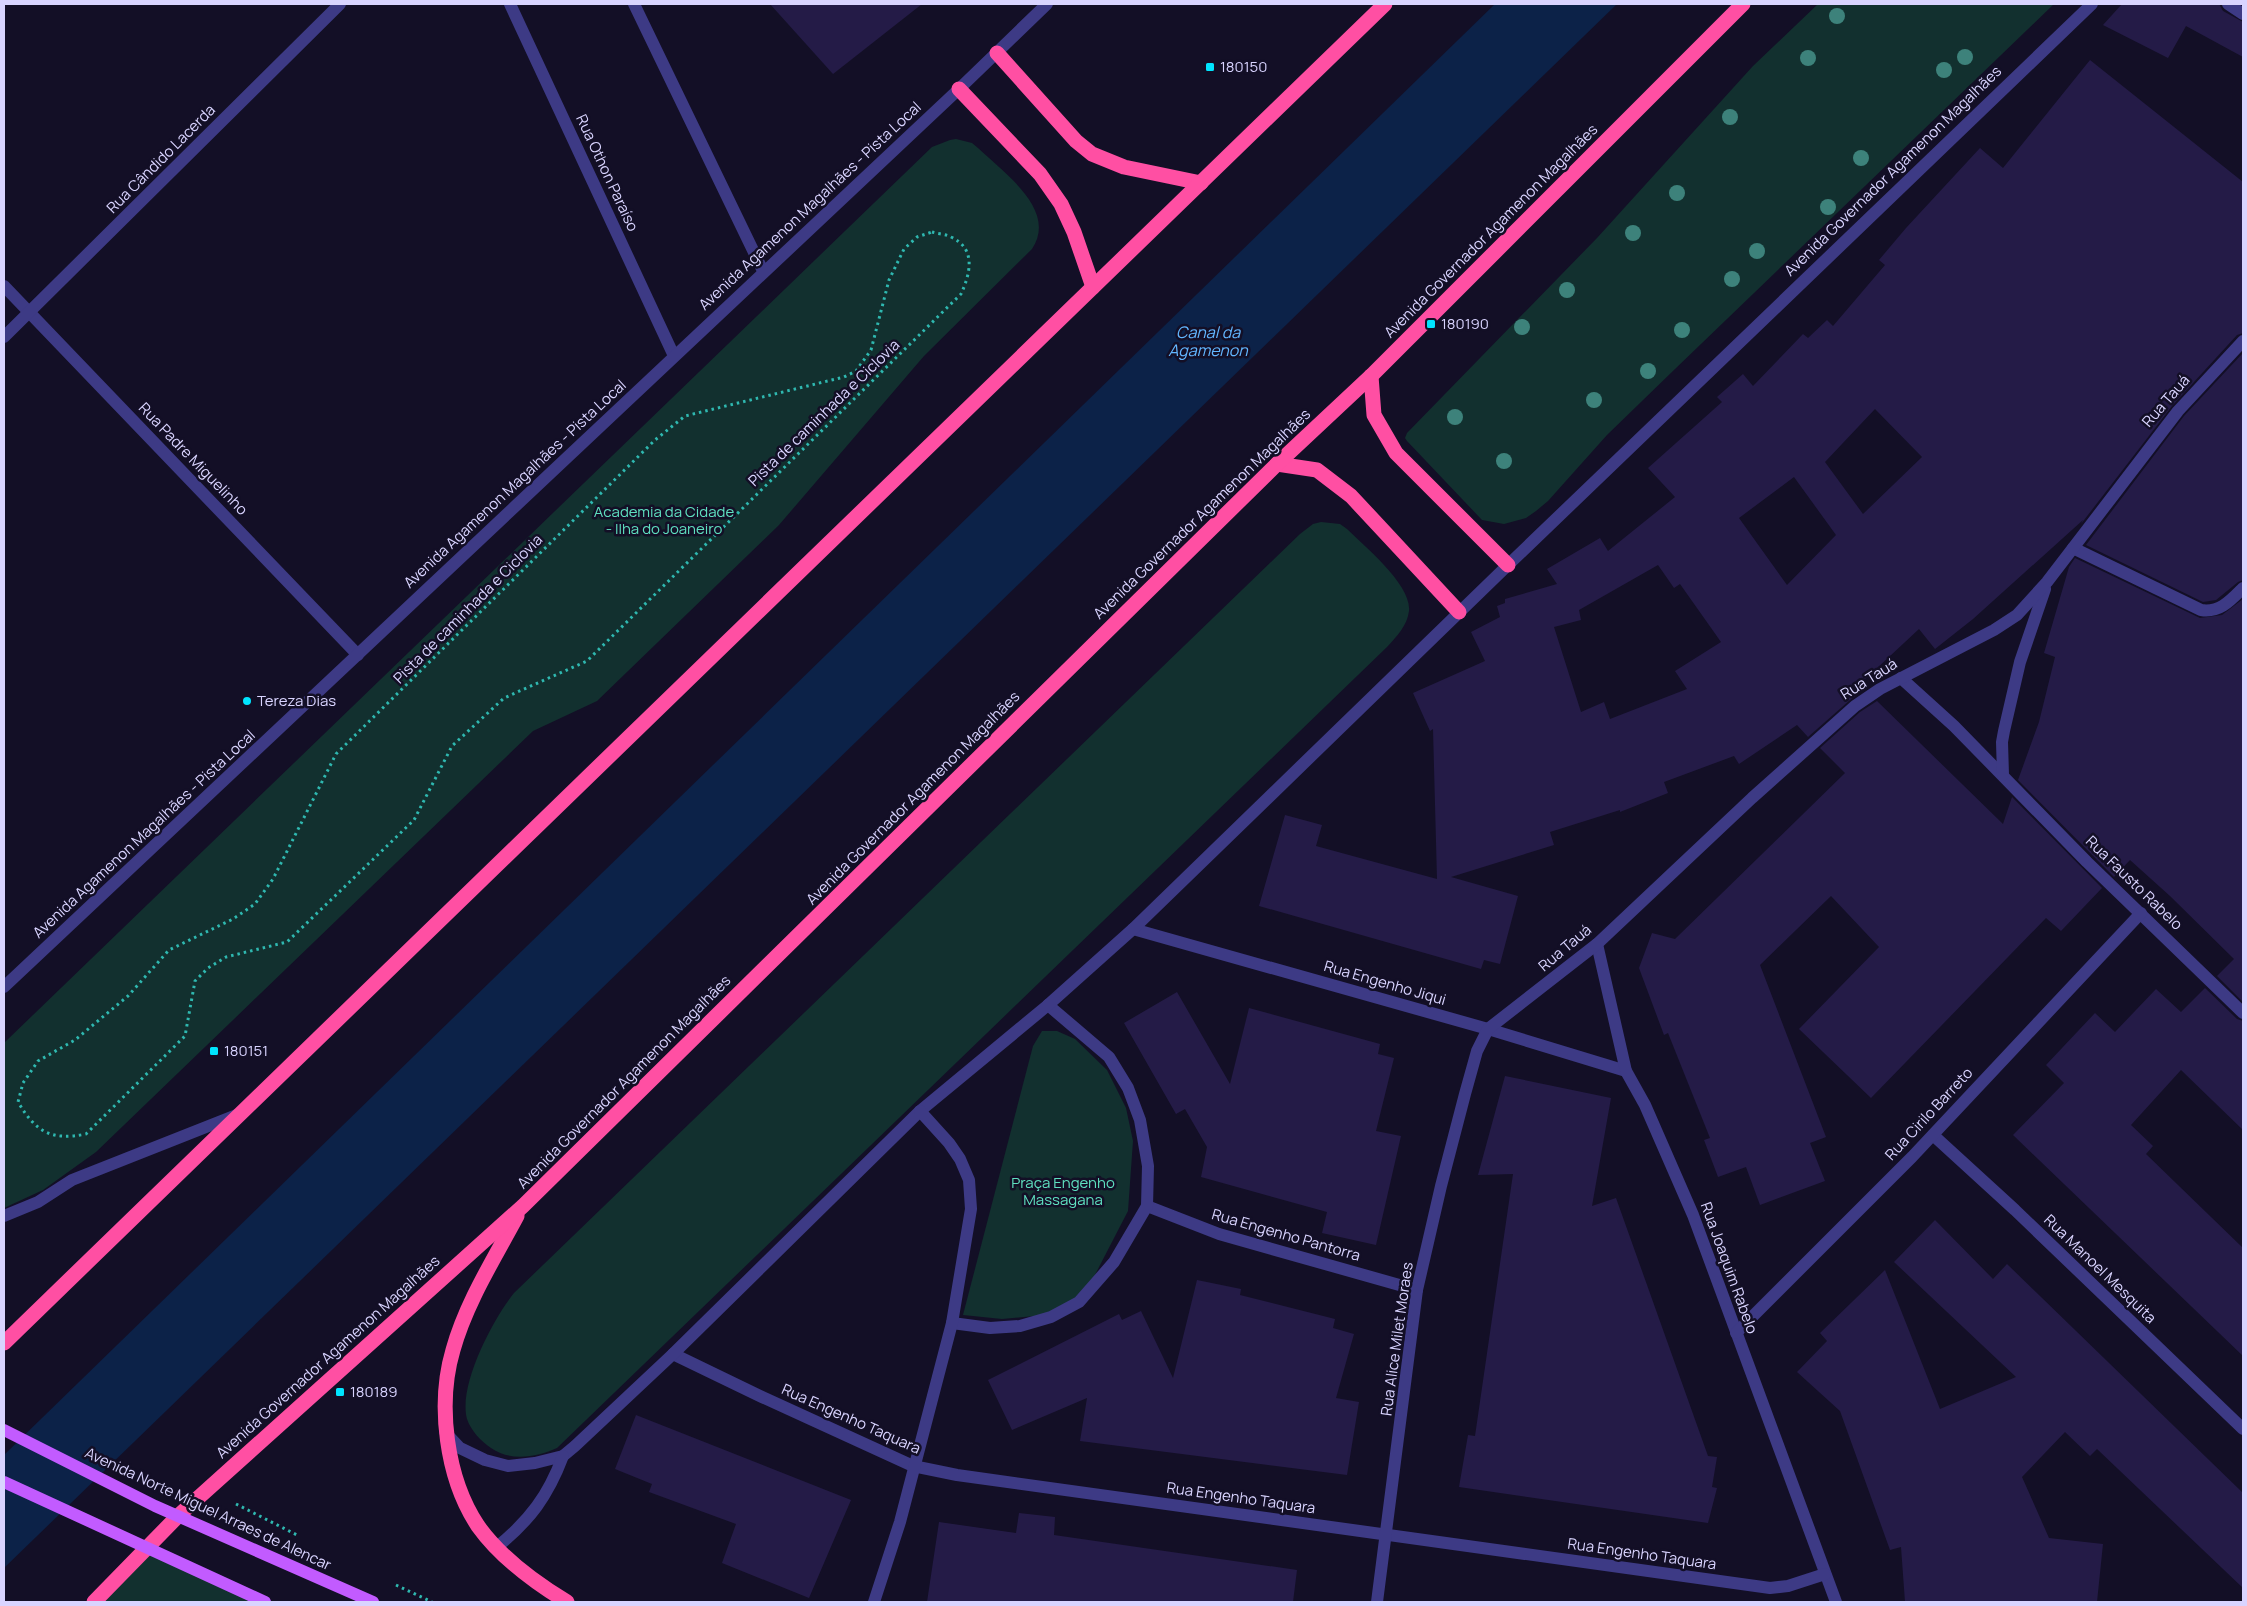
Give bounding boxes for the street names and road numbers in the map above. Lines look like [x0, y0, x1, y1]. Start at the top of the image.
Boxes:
street label: Avenida Governador Agamenon Magalhães [1779, 61, 2006, 281]
street label: Avenida Agamenon Magalhães - Pista Local [694, 97, 926, 315]
street label: Rua Cândido Lacerda [102, 100, 220, 218]
street label: Rua Othon Paraíso [571, 111, 644, 235]
street label: Avenida Governador Agamenon Magalhães [1379, 119, 1602, 342]
street label: Pista de caminhada e Ciclovia [743, 334, 904, 491]
street label: Rua Tauá [2137, 370, 2194, 431]
street label: Avenida Agamenon Magalhães - Pista Local [399, 375, 631, 593]
street label: Rua Padre Miguelinho [134, 398, 253, 520]
street label: Avenida Governador Agamenon Magalhães [1088, 404, 1315, 624]
street label: Pista de caminhada e Ciclovia [388, 529, 547, 688]
street label: Rua Tauá [1836, 653, 1901, 704]
street label: Avenida Governador Agamenon Magalhães [801, 686, 1024, 909]
street label: Avenida Agamenon Magalhães - Pista Local [28, 725, 260, 943]
street label: Rua Fausto Rabelo [2081, 831, 2188, 935]
street label: Rua Tauá [1534, 919, 1596, 976]
street label: Rua Engenho Jiqui [1322, 955, 1449, 1010]
street label: Avenida Governador Agamenon Magalhães [512, 970, 735, 1193]
street label: Rua Cirilo Barreto [1880, 1063, 1977, 1165]
street label: Rua Joaquim Rabelo [1696, 1199, 1763, 1337]
street label: Rua Engenho Pantorra [1209, 1203, 1363, 1266]
street label: Rua Manoel Mesquita [2040, 1209, 2161, 1328]
street label: Avenida Governador Agamenon Magalhães [211, 1250, 444, 1463]
street label: Rua Alice Milet Moraes [1375, 1261, 1418, 1417]
street label: Rua Engenho Taquara [778, 1378, 924, 1459]
street label: Avenida Norte Miguel Arraes de Alencar [82, 1442, 335, 1575]
street label: Rua Engenho Taquara [1165, 1477, 1317, 1518]
street label: Rua Engenho Taquara [1566, 1533, 1718, 1574]

